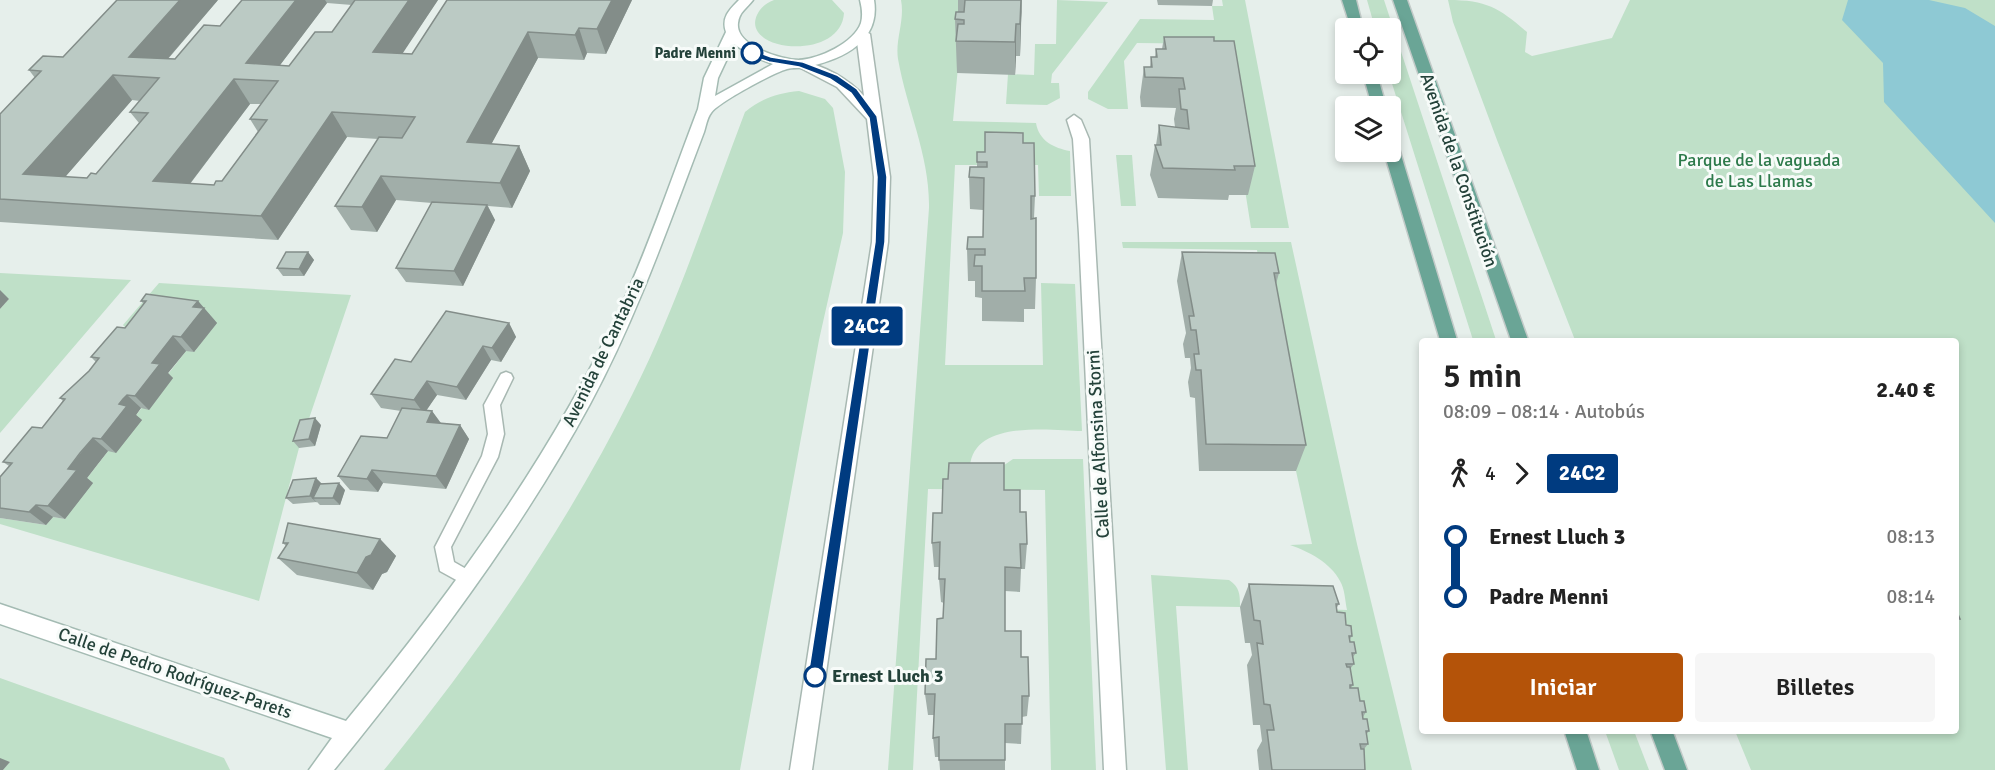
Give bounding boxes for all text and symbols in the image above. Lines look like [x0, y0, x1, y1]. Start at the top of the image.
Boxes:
map controls [1335, 18, 1401, 162]
button: locate [1335, 18, 1401, 84]
marker: Padre Menni [741, 42, 763, 64]
place label: Padre Menni [654, 44, 736, 62]
street label: Avenida de la Constitución [1415, 70, 1503, 270]
button: layers [1335, 96, 1401, 162]
park label: Parque de la vaguada de Las Llamas [1678, 149, 1840, 192]
street label: Avenida de Cantabria [557, 274, 649, 430]
line badge: 24C2 [825, 306, 909, 346]
text: 24C2 [844, 313, 890, 339]
street label: Calle de Alfonsina Storni [1082, 349, 1114, 539]
text: 5 min [1443, 356, 1522, 397]
text: 2.40 € [1876, 376, 1935, 403]
text: 08:09 – 08:14 · Autobús [1443, 399, 1645, 424]
icon: walk [1443, 457, 1476, 490]
icon: forward [1505, 457, 1538, 490]
text: 24C2 [1559, 460, 1606, 486]
text: 4 [1485, 461, 1496, 486]
text: Ernest Lluch 3 [1489, 523, 1625, 550]
text: 08:13 [1886, 524, 1935, 549]
text: Padre Menni [1489, 583, 1609, 610]
text: 08:14 [1886, 584, 1935, 609]
street label: Calle de Pedro Rodríguez-Parets [55, 623, 295, 723]
button: Iniciar [1443, 653, 1683, 722]
button: Billetes [1695, 653, 1935, 722]
marker: Ernest Lluch 3 [804, 665, 826, 687]
place label: Ernest Lluch 3 [832, 665, 944, 687]

